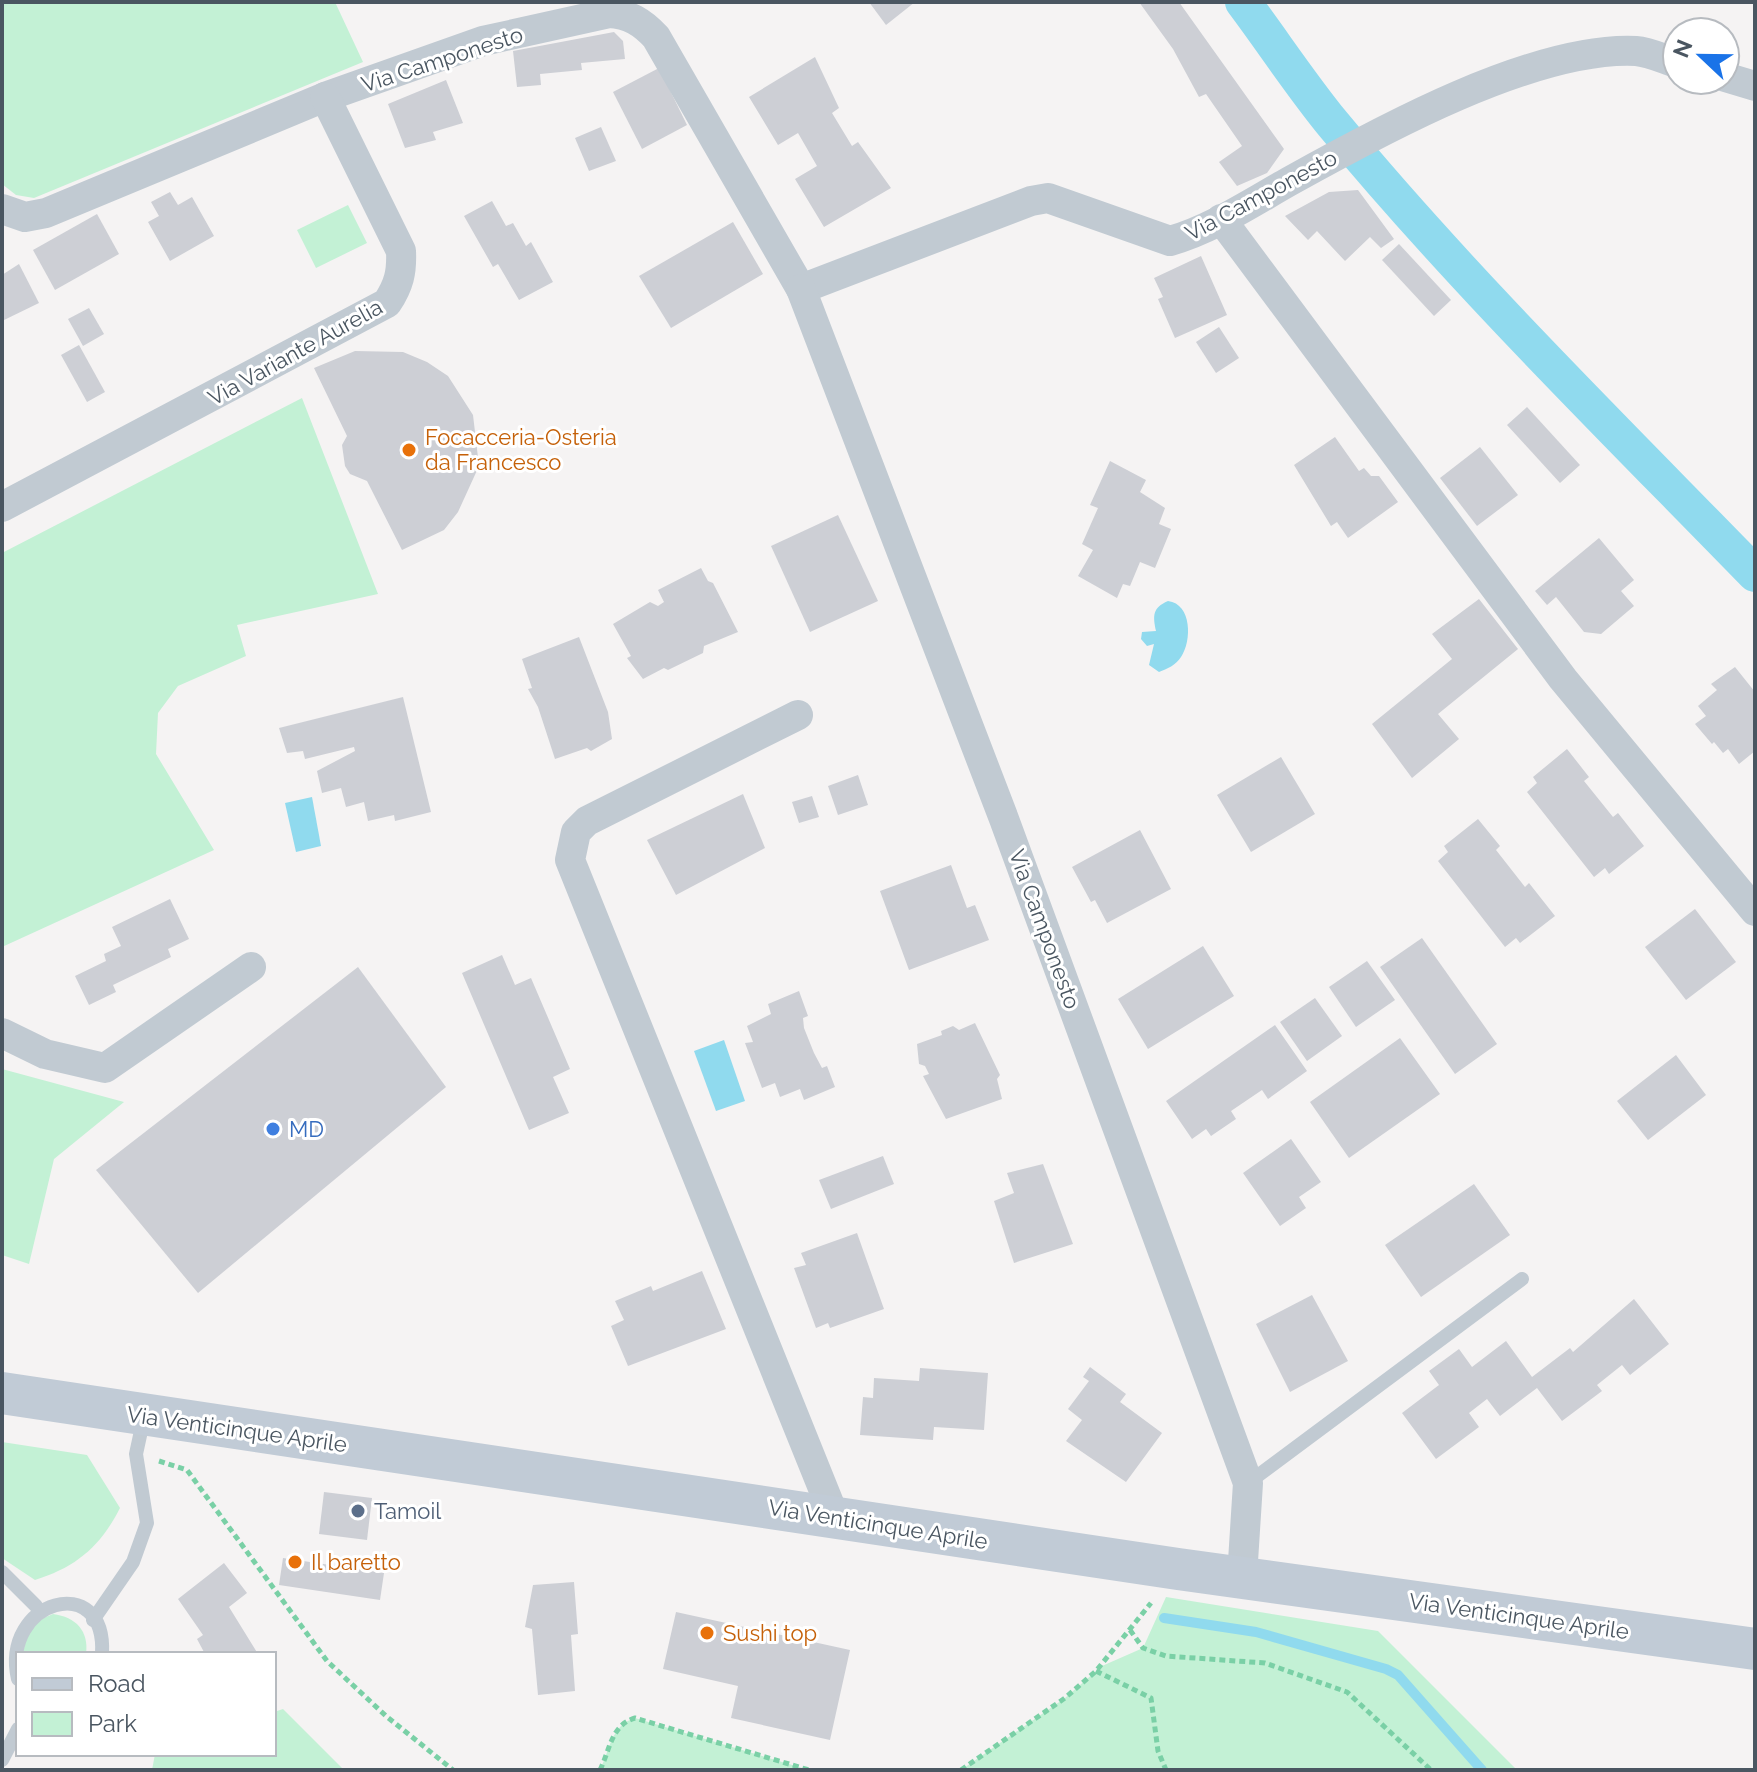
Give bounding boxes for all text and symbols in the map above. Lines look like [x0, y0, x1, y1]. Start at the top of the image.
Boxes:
north arrow [1661, 16, 1741, 96]
street label: Via Camponesto [358, 21, 526, 97]
text: N [1667, 36, 1698, 61]
street label: Via Camponesto [1181, 144, 1341, 246]
street label: Via Variante Aurelia [203, 293, 387, 411]
place label: Focacceria-Osteria da Francesco [425, 424, 617, 475]
marker: Focacceria-Osteria da Francesco [400, 441, 418, 459]
street label: Via Camponesto [1004, 846, 1086, 1012]
place label: MD [289, 1116, 324, 1142]
marker: MD [264, 1120, 282, 1138]
street label: Via Venticinque Aprile [125, 1401, 349, 1457]
street label: Via Venticinque Aprile [766, 1494, 990, 1554]
place label: Tamoil [374, 1498, 441, 1524]
marker: Tamoil [349, 1502, 367, 1520]
place label: Il baretto [311, 1549, 401, 1575]
marker: Il baretto [286, 1553, 304, 1571]
street label: Via Venticinque Aprile [1407, 1588, 1631, 1644]
place label: Sushi top [723, 1620, 817, 1646]
marker: Sushi top [698, 1624, 716, 1642]
legend [16, 1652, 276, 1756]
text: Road [88, 1669, 146, 1698]
text: Park [88, 1709, 137, 1738]

